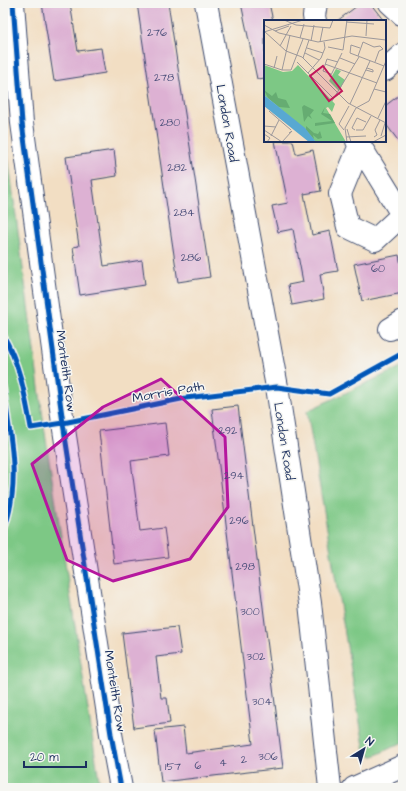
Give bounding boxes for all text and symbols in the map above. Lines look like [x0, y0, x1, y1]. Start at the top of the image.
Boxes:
inset map [264, 20, 386, 142]
house number: 276 [147, 25, 167, 40]
house number: 278 [154, 70, 174, 85]
street label: London Road [211, 83, 243, 164]
house number: 280 [160, 115, 180, 130]
house number: 282 [167, 160, 188, 175]
house number: 284 [174, 205, 195, 220]
house number: 286 [181, 250, 201, 265]
house number: 60 [371, 261, 385, 276]
street label: Monteith Row [51, 329, 81, 413]
street label: Morris Path [131, 377, 206, 407]
street label: London Road [269, 401, 299, 482]
house number: 292 [219, 423, 238, 438]
house number: 294 [224, 468, 245, 483]
house number: 296 [229, 513, 249, 528]
house number: 298 [235, 559, 255, 574]
house number: 300 [240, 604, 260, 619]
street label: Monteith Row [100, 649, 130, 733]
house number: 302 [247, 649, 266, 664]
house number: 304 [252, 694, 273, 709]
north arrow [344, 729, 384, 769]
text: N [362, 733, 377, 750]
scale bar [24, 743, 86, 769]
text: 20 m [30, 749, 59, 766]
house number: 306 [258, 749, 278, 764]
house number: 2 [241, 752, 248, 767]
house number: 4 [219, 755, 227, 770]
house number: 6 [195, 758, 202, 773]
house number: 157 [165, 759, 181, 774]

